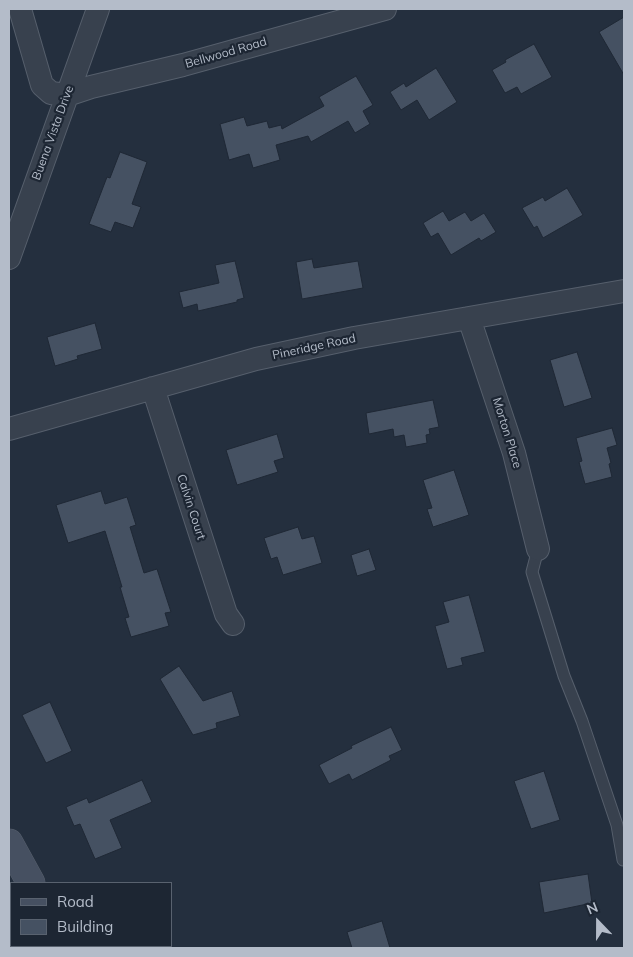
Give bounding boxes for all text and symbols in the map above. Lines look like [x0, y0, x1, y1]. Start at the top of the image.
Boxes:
street label: Bellwood Road [184, 34, 268, 72]
street label: Buena Vista Drive [29, 84, 77, 182]
street label: Pineridge Road [271, 331, 357, 363]
street label: Morton Place [489, 396, 525, 470]
street label: Calvin Court [174, 472, 208, 542]
legend [10, 882, 172, 947]
text: Road [57, 892, 94, 911]
north arrow [573, 897, 623, 947]
text: N [584, 898, 601, 918]
text: Building [57, 917, 113, 936]

